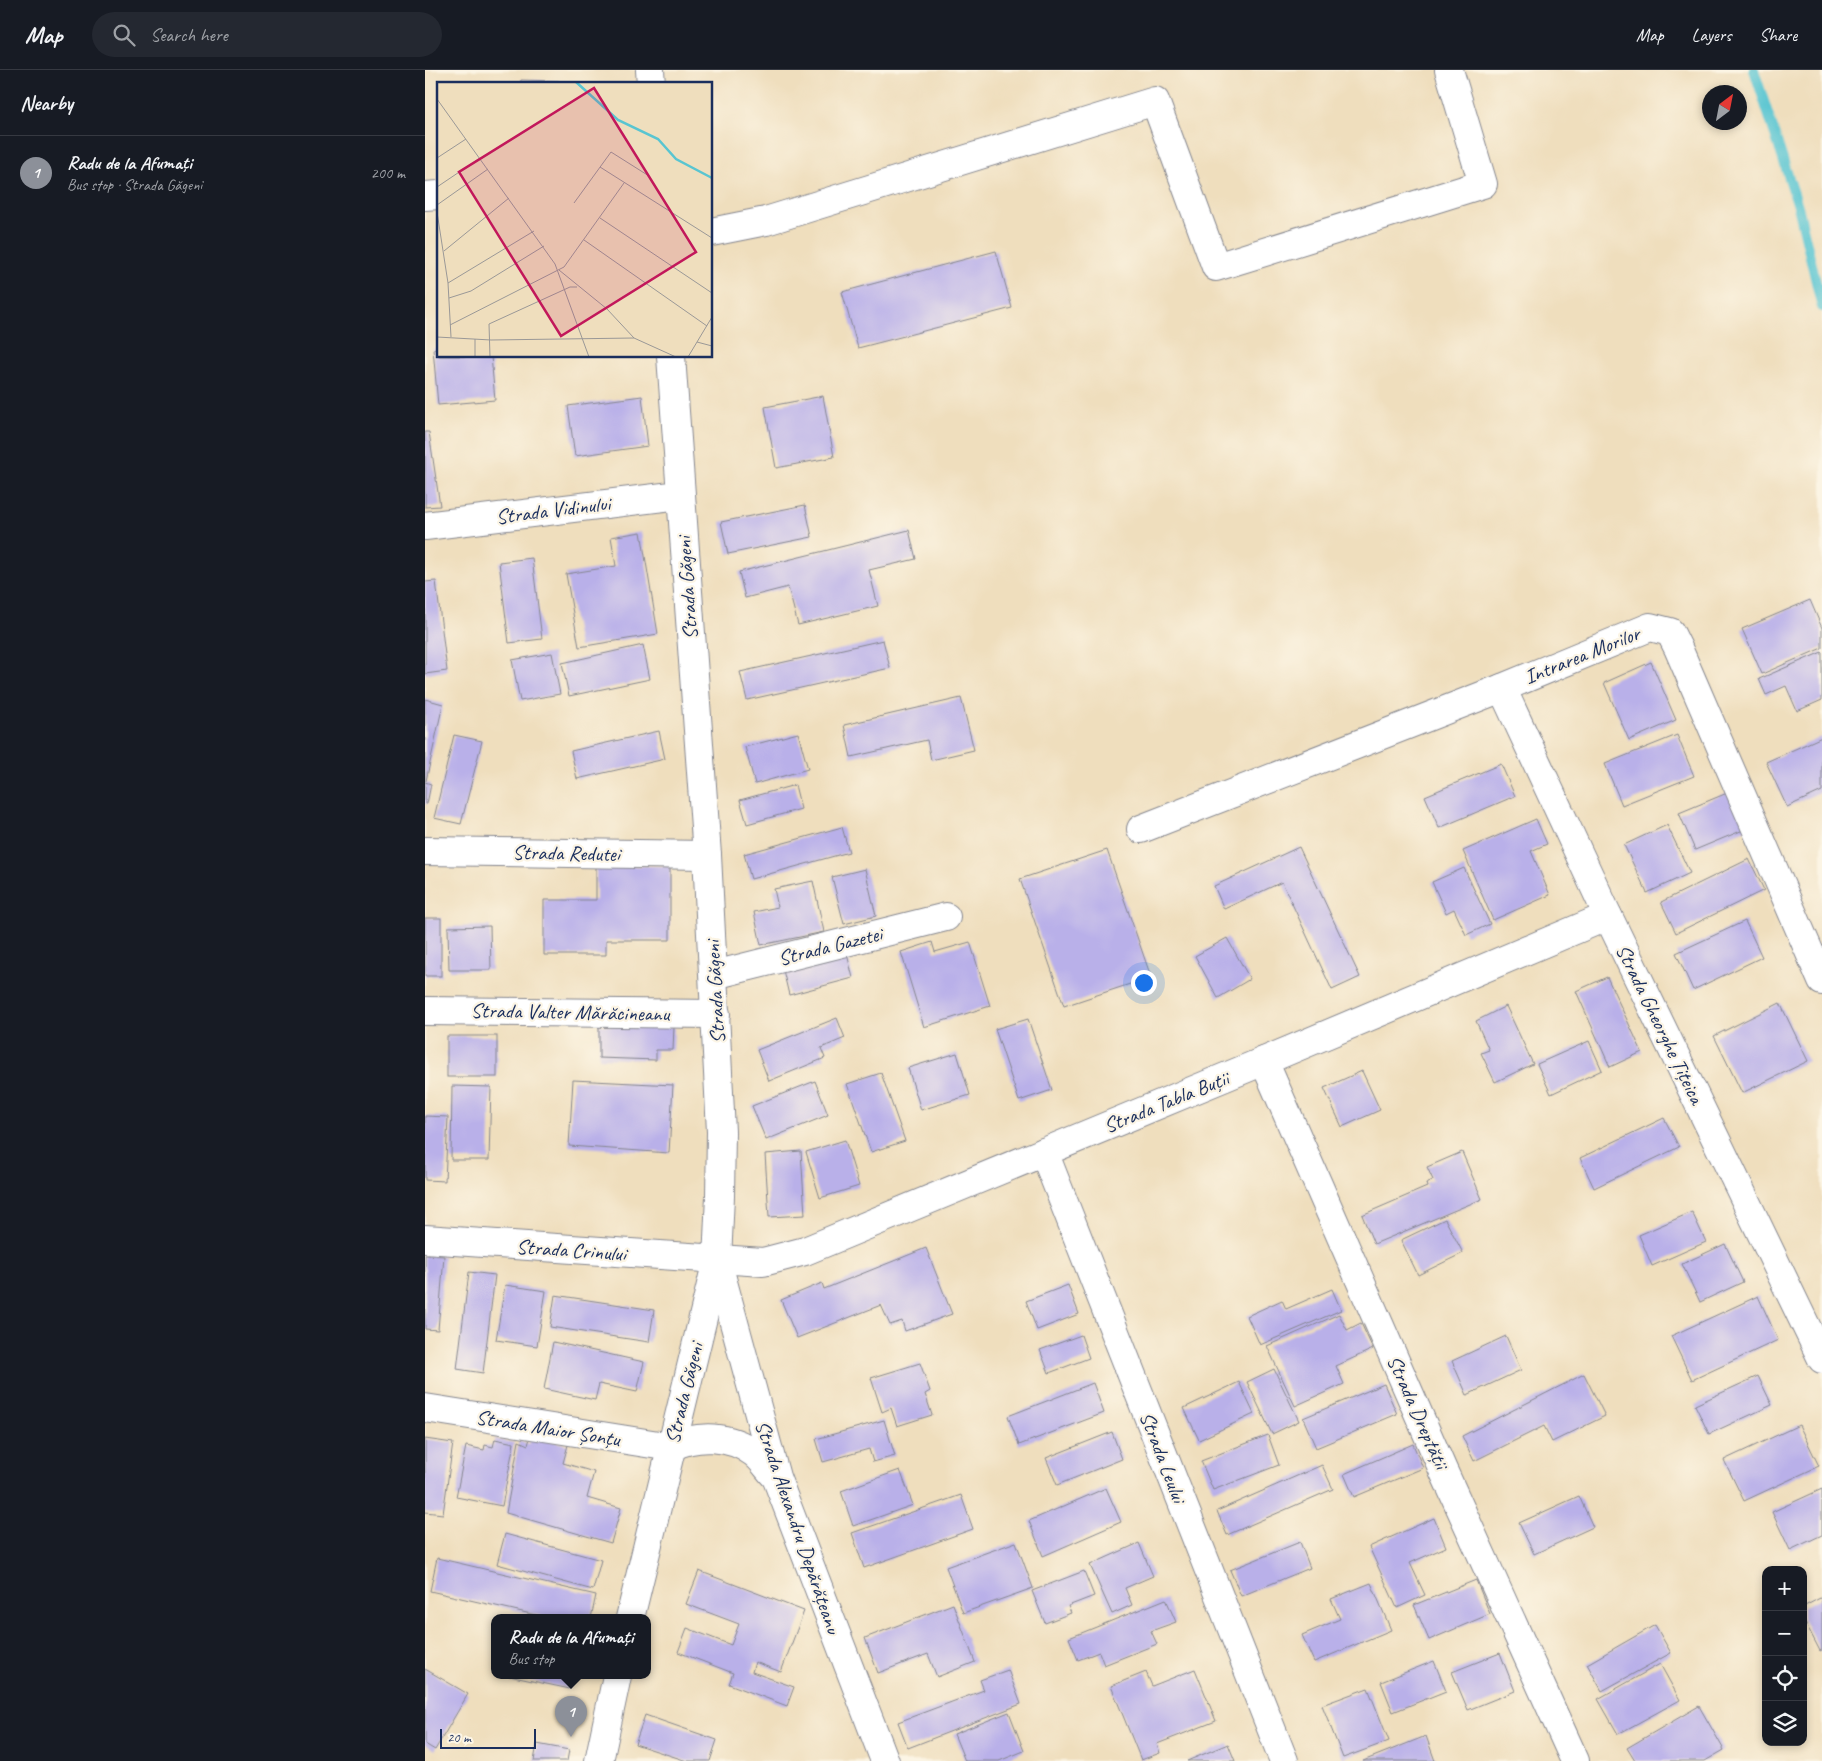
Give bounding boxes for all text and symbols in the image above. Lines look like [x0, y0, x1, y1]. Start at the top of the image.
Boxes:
search box [92, 12, 442, 57]
text: Map [25, 20, 62, 50]
icon: search [110, 21, 138, 49]
text: Search here [150, 23, 228, 47]
text: Map [1636, 24, 1664, 46]
text: Layers [1692, 24, 1731, 46]
text: Share [1759, 24, 1797, 46]
inset map [437, 82, 713, 358]
north arrow [1702, 85, 1747, 130]
text: Nearby [20, 90, 73, 116]
text: Radu de la Afumați [67, 151, 192, 175]
text: 1 [32, 163, 40, 183]
text: 200 m [371, 163, 405, 183]
text: Bus stop · Strada Găgeni [67, 175, 202, 195]
street label: Strada Vidinului [494, 490, 615, 530]
street label: Strada Găgeni [670, 533, 704, 640]
street label: Intrarea Morilor [1521, 619, 1646, 690]
street label: Strada Redutei [512, 839, 623, 867]
street label: Strada Gazetei [775, 920, 888, 971]
street label: Strada Găgeni [699, 937, 731, 1044]
street label: Strada Gheorghe Țițeica [1610, 940, 1711, 1110]
your location [1131, 970, 1157, 996]
street label: Strada Valter Mărăcineanu [470, 997, 671, 1027]
street label: Strada Tabla Buții [1100, 1064, 1235, 1139]
street label: Strada Crinului [515, 1233, 630, 1267]
street label: Strada Găgeni [659, 1337, 710, 1446]
street label: Strada Dreptății [1381, 1351, 1456, 1476]
street label: Strada Maior Șonțu [474, 1404, 623, 1452]
street label: Strada Leului [1134, 1408, 1193, 1509]
street label: Strada Alexandru Depărățeanu [749, 1417, 847, 1638]
map controls [1762, 1566, 1807, 1746]
button: + [1762, 1566, 1807, 1611]
button: − [1762, 1611, 1807, 1656]
popup [491, 1614, 651, 1679]
text: Radu de la Afumați [509, 1625, 633, 1649]
text: Bus stop [509, 1649, 555, 1669]
button: locate [1762, 1656, 1807, 1701]
pin: 1 [555, 1696, 587, 1737]
button: layers [1762, 1701, 1807, 1746]
scale bar [440, 1726, 536, 1749]
text: 20 m [447, 1729, 471, 1746]

